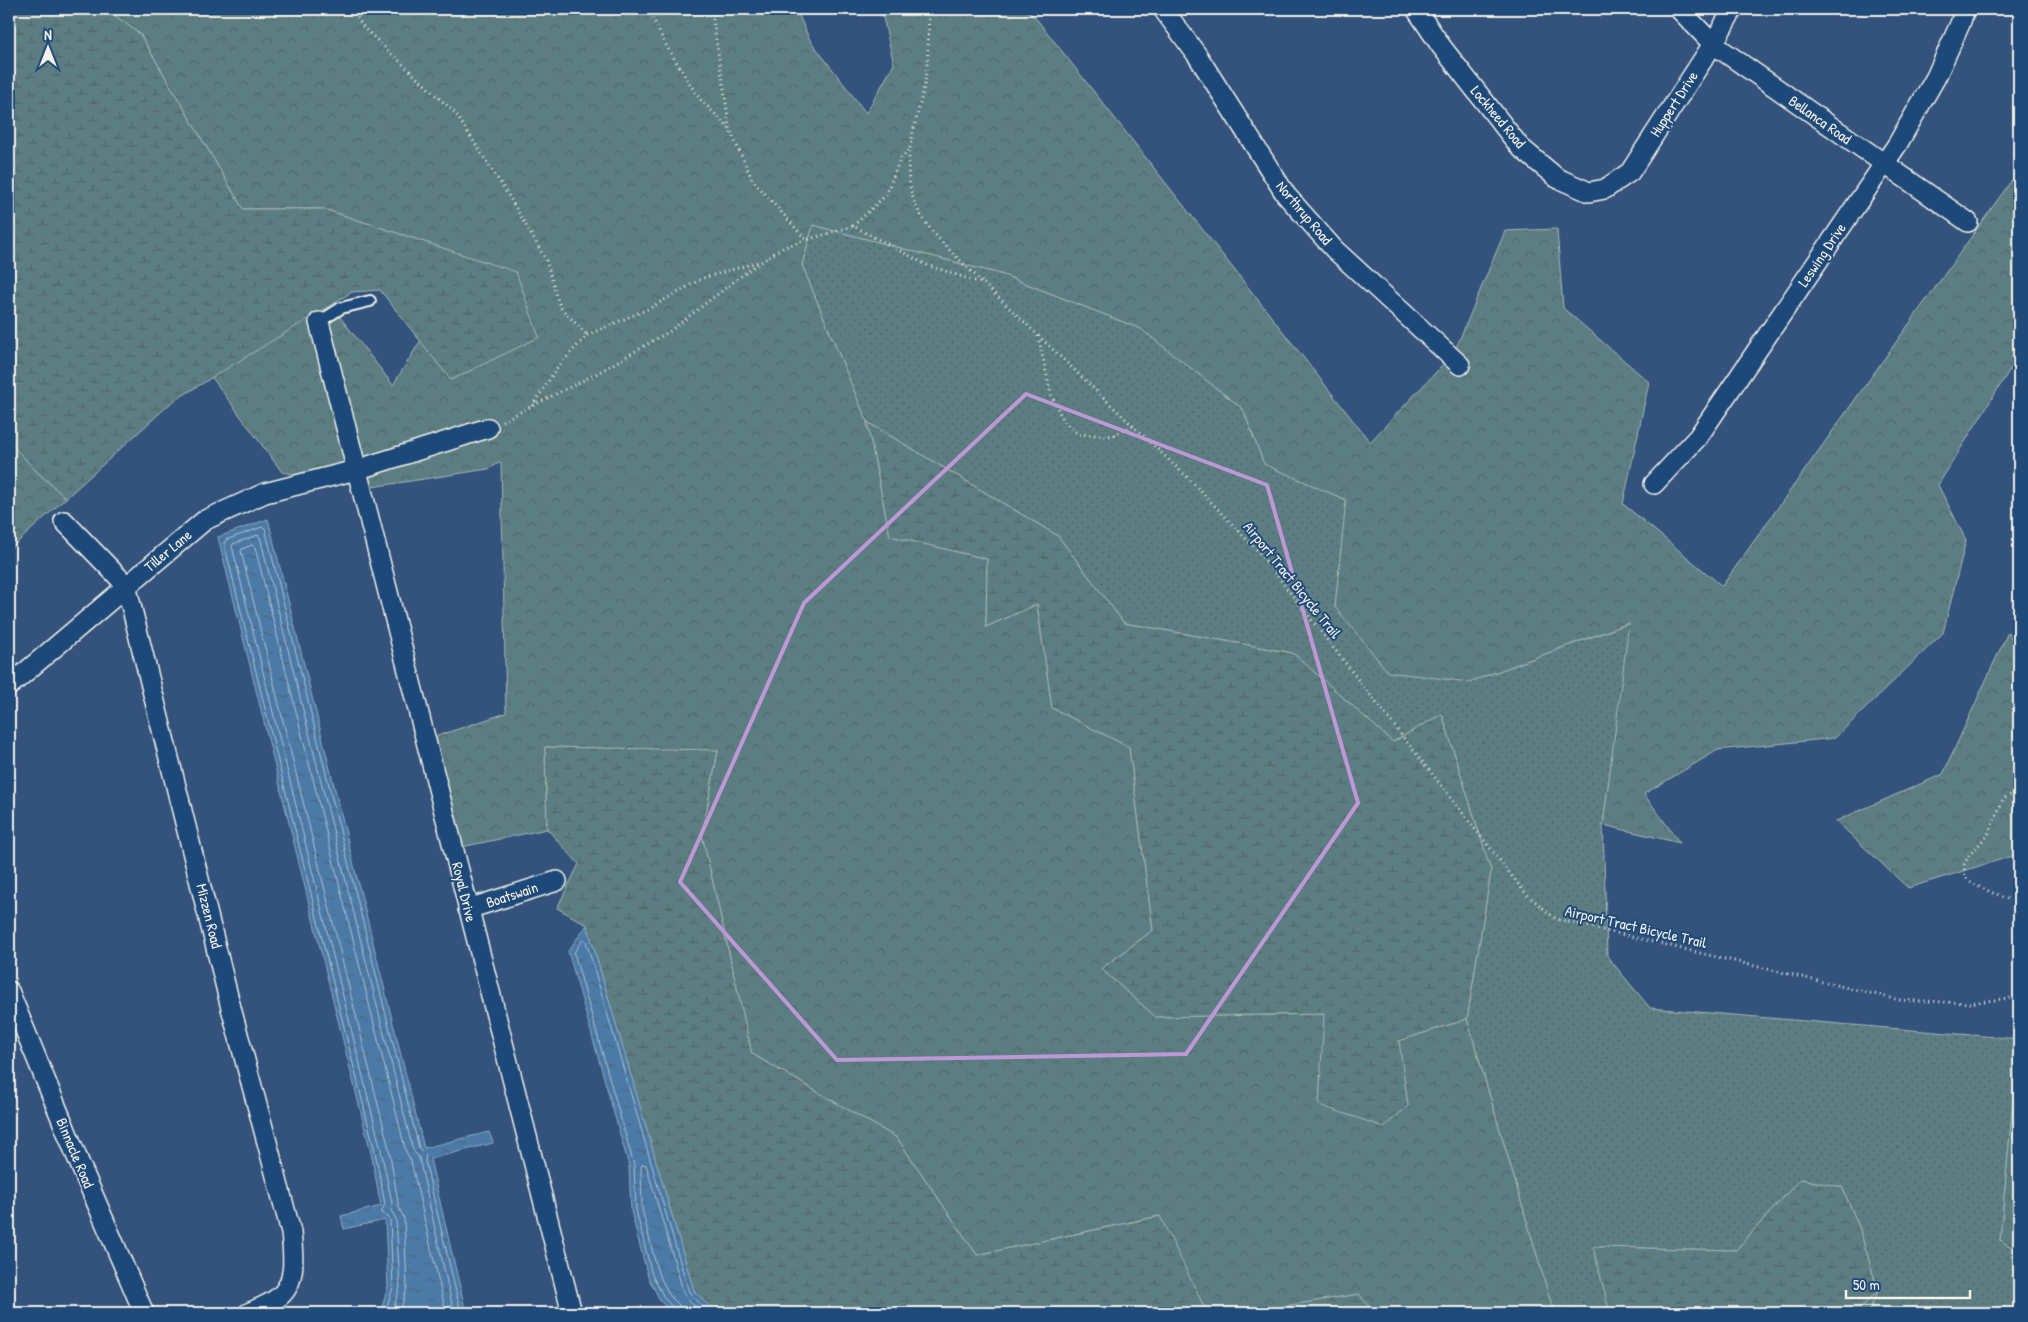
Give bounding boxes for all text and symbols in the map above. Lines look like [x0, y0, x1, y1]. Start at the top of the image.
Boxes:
north arrow [22, 22, 72, 72]
text: N [44, 25, 52, 44]
street label: Huppert Drive [1644, 67, 1703, 141]
street label: Lockheed Road [1466, 81, 1531, 153]
street label: Bellanca Road [1785, 90, 1856, 149]
street label: Northrup Road [1271, 176, 1337, 249]
street label: Leswing Drive [1793, 219, 1851, 291]
street label: Airport Tract Bicycle Trail [1239, 517, 1346, 643]
street label: Tiller Lane [139, 524, 196, 577]
street label: Royal Drive [447, 860, 482, 924]
street label: Boatswain [483, 876, 541, 913]
street label: Mizzen Road [191, 881, 228, 951]
street label: Airport Tract Bicycle Trail [1563, 900, 1709, 953]
street label: Binnacle Road [51, 1115, 100, 1191]
scale bar [1846, 1267, 1969, 1299]
text: 50 m [1853, 1274, 1880, 1295]

